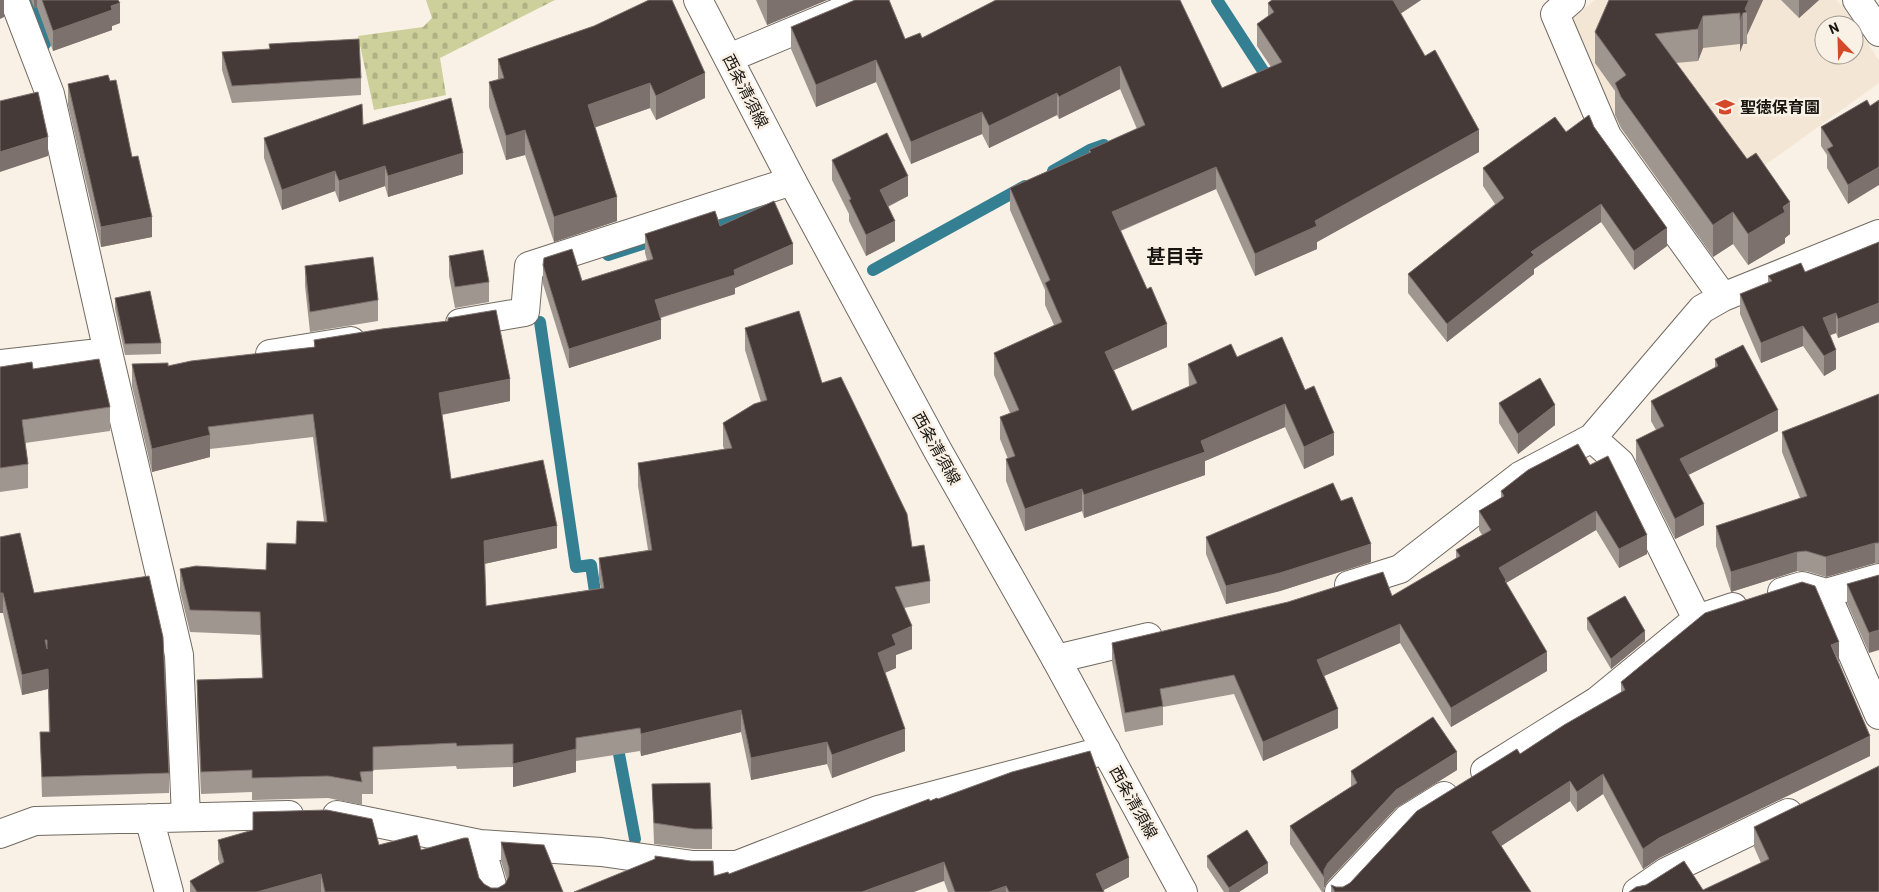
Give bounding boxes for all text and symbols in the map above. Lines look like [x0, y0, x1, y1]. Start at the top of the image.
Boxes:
north arrow [1814, 15, 1864, 65]
text: N [1826, 18, 1841, 37]
street label: 西条清須線 [720, 51, 773, 131]
school or university icon: 聖徳保育園 [1714, 96, 1736, 118]
place label: 聖徳保育園 [1740, 97, 1820, 116]
district label: 甚目寺 [1146, 244, 1204, 267]
street label: 西条清須線 [910, 408, 965, 487]
street label: 西条清須線 [1107, 762, 1162, 841]

